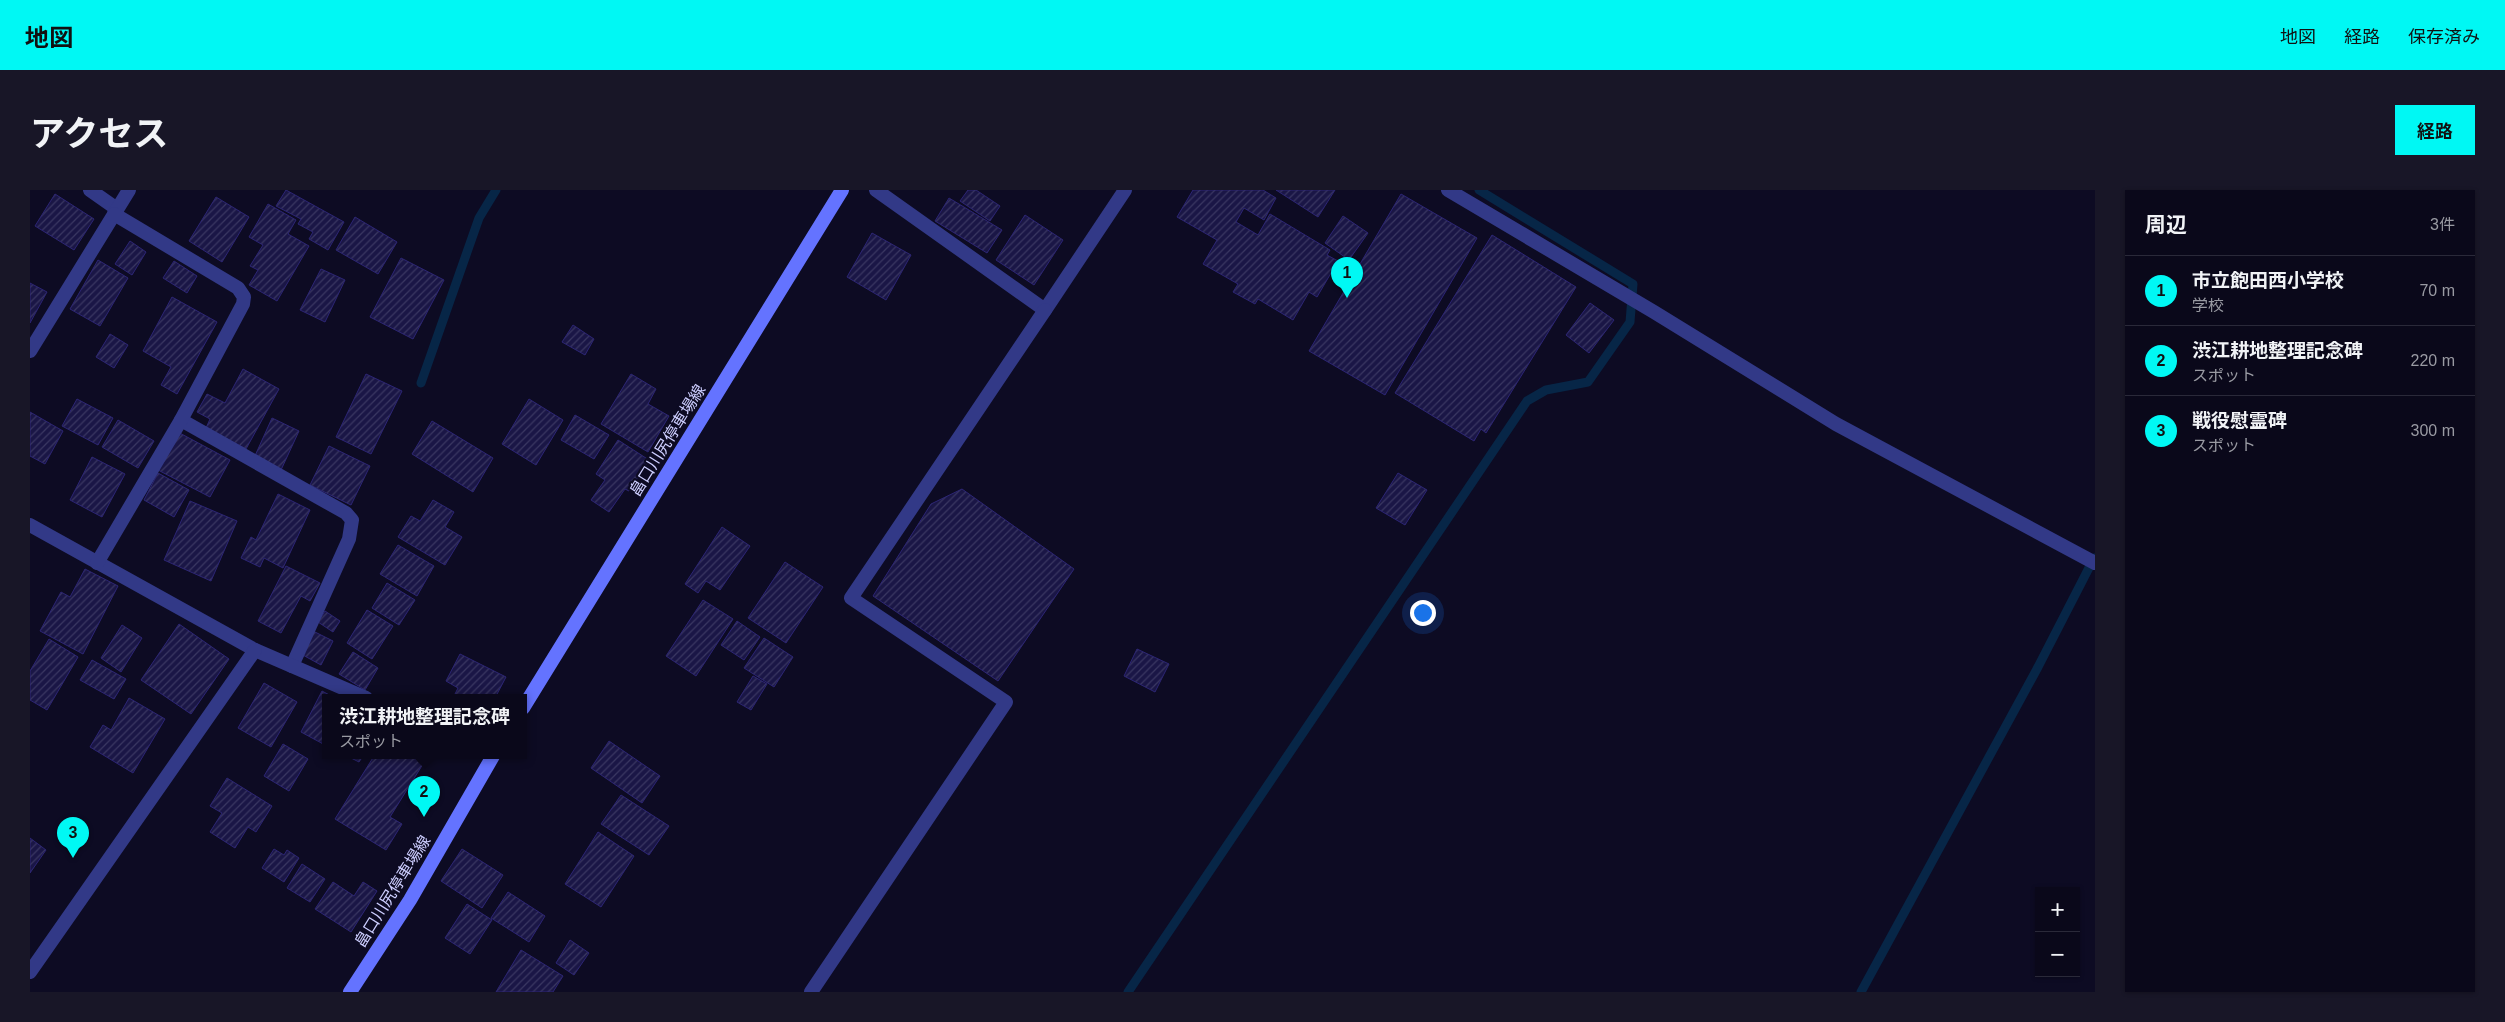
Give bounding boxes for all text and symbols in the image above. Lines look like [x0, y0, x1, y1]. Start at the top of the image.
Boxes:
text: 地図 [25, 24, 73, 51]
text: 地図 [2280, 27, 2316, 47]
text: 経路 [2344, 27, 2380, 47]
text: 保存済み [2408, 27, 2480, 47]
button: 経路 [2395, 105, 2475, 155]
text: アクセス [30, 114, 168, 153]
text: 周辺 [2145, 213, 2187, 236]
text: 3件 [2430, 216, 2455, 233]
pin: 1 [1331, 257, 1363, 298]
text: 市立飽田西小学校 [2192, 270, 2344, 291]
text: 1 [2157, 282, 2165, 299]
text: 70 m [2419, 282, 2455, 299]
text: 学校 [2192, 297, 2224, 314]
text: 渋江耕地整理記念碑 [2192, 340, 2363, 361]
text: 2 [2157, 352, 2165, 369]
text: 220 m [2411, 352, 2455, 369]
text: スポット [2192, 367, 2256, 384]
street label: 畠口川尻停車場線 [626, 381, 709, 499]
text: 戦役慰霊碑 [2192, 410, 2287, 431]
text: 3 [2157, 422, 2165, 439]
text: 300 m [2411, 422, 2455, 439]
text: スポット [2192, 437, 2256, 454]
your location [1410, 600, 1436, 626]
popup [322, 694, 527, 759]
text: 渋江耕地整理記念碑 [339, 706, 510, 727]
text: スポット [339, 733, 403, 750]
pin: 2 [408, 776, 440, 817]
pin: 3 [57, 817, 89, 858]
street label: 畠口川尻停車場線 [351, 832, 434, 950]
map controls [2035, 887, 2080, 977]
button: + [2035, 887, 2080, 932]
button: − [2035, 932, 2080, 977]

